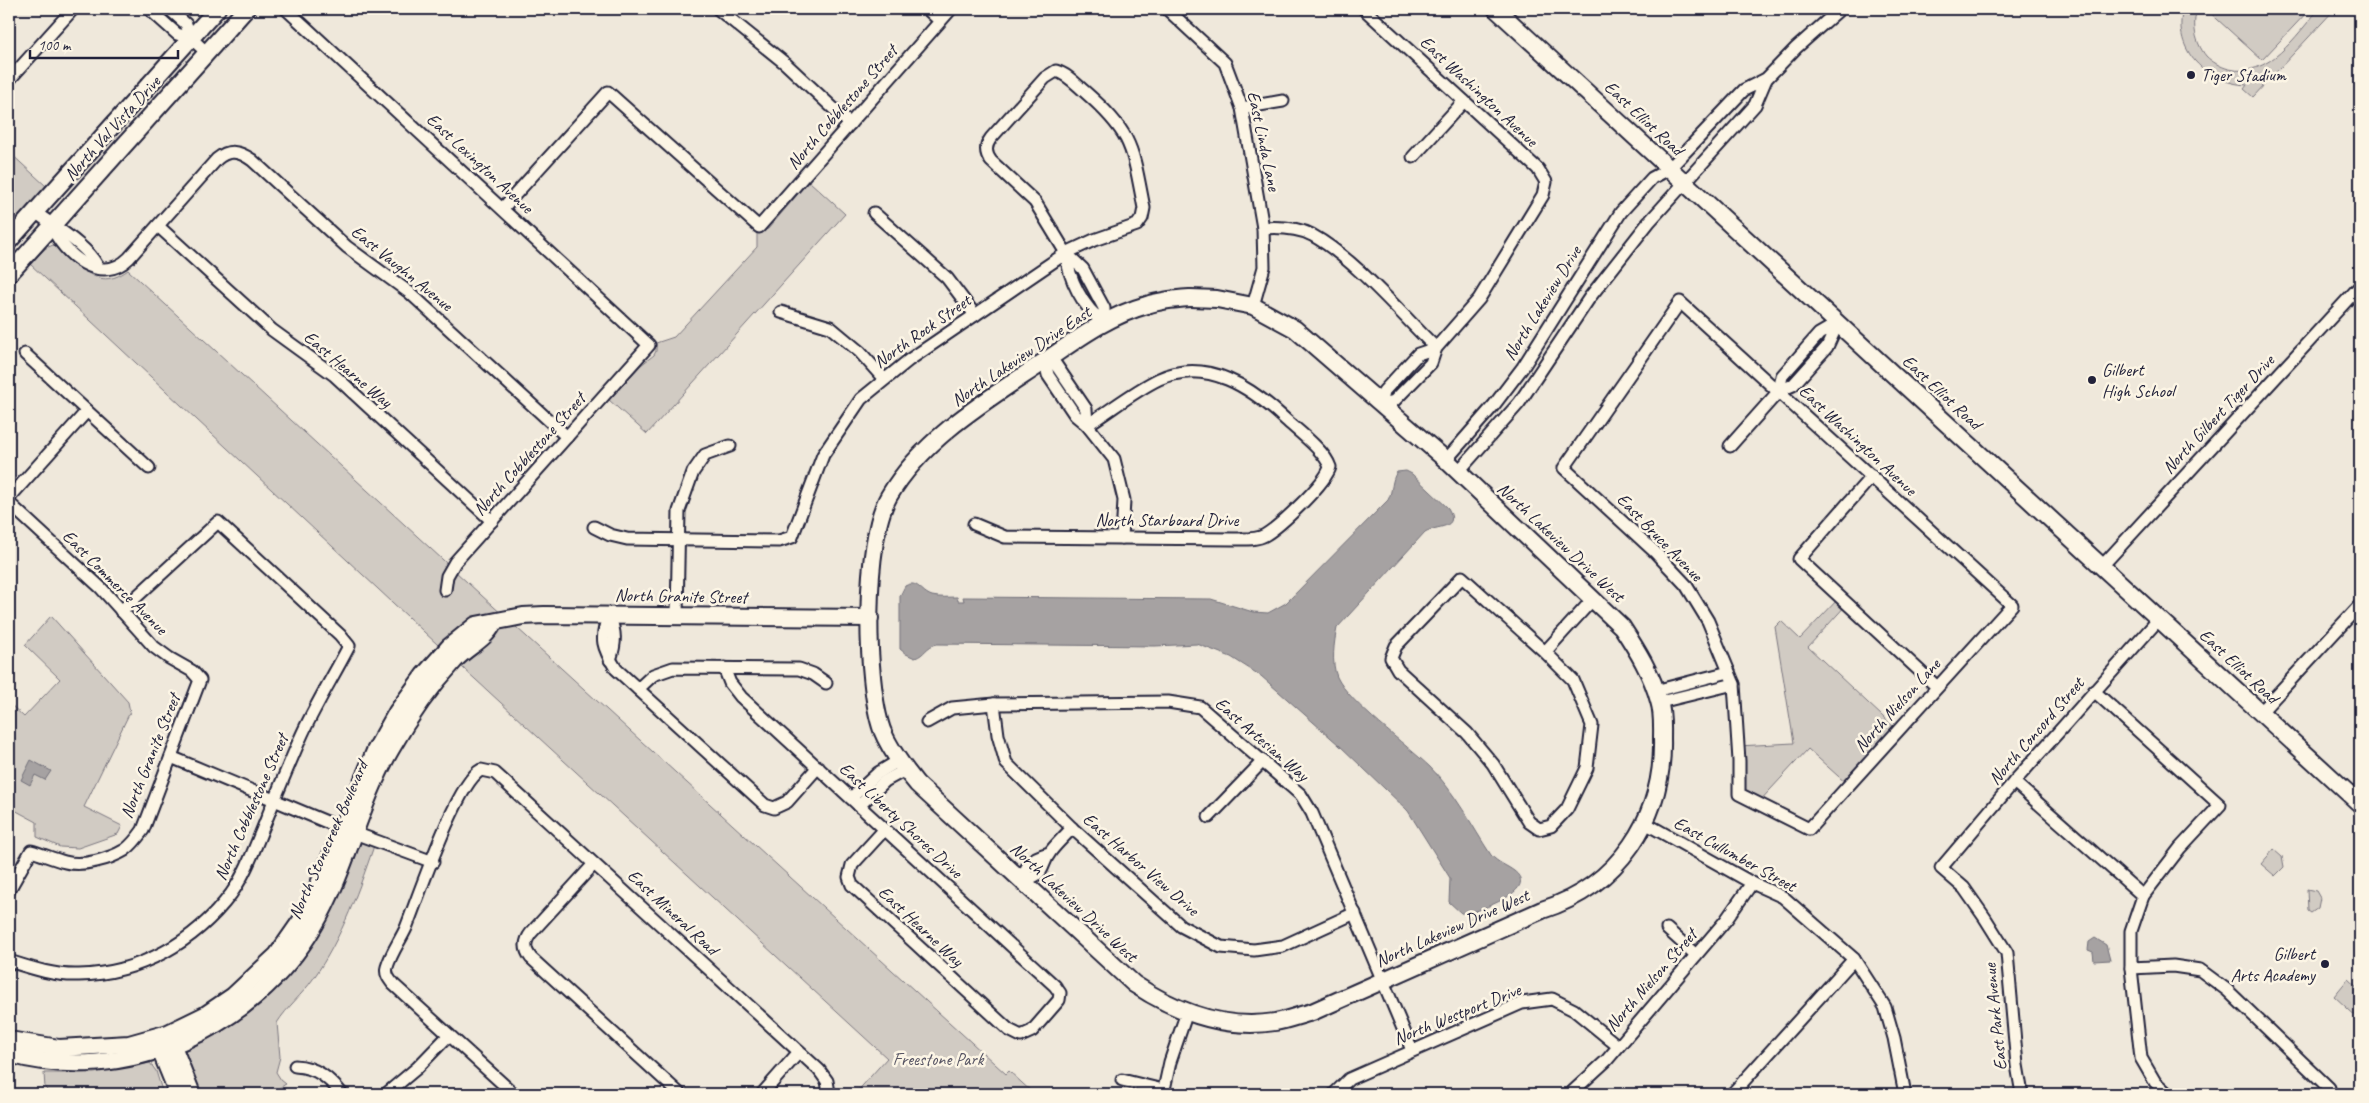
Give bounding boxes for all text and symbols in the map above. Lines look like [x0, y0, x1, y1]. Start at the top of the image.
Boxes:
scale bar [30, 28, 178, 60]
street label: East Washington Avenue [1416, 31, 1543, 152]
text: 100 m [38, 36, 72, 55]
street label: North Cobblestone Street [782, 38, 904, 174]
place label: Tiger Stadium [2201, 64, 2287, 86]
marker: Tiger Stadium [2185, 69, 2197, 81]
street label: North Val Vista Drive [59, 70, 166, 185]
street label: East Elliot Road [1600, 76, 1690, 162]
street label: East Linda Lane [1243, 89, 1286, 194]
street label: East Lexington Avenue [422, 108, 539, 219]
street label: East Vaughn Avenue [347, 220, 458, 316]
street label: North Lakeview Drive [1498, 241, 1587, 364]
street label: North Rock Street [869, 288, 976, 372]
street label: North Lakeview Drive East [947, 300, 1097, 411]
street label: East Hearne Way [299, 326, 398, 413]
street label: North Gilbert Tiger Drive [2157, 349, 2280, 478]
street label: East Elliot Road [1898, 350, 1988, 436]
place label: Gilbert High School [2102, 359, 2177, 402]
marker: Gilbert High School [2086, 374, 2098, 386]
street label: East Washington Avenue [1795, 380, 1922, 501]
street label: North Cobblestone Street [468, 386, 592, 520]
street label: North Lakeview Drive West [1493, 477, 1631, 608]
street label: East Bruce Avenue [1612, 488, 1708, 587]
street label: North Starboard Drive [1096, 509, 1240, 531]
street label: East Commerce Avenue [58, 525, 173, 640]
street label: North Granite Street [615, 584, 750, 608]
street label: East Elliot Road [2195, 624, 2285, 710]
street label: North Nielson Lane [1849, 653, 1946, 756]
street label: North Concord Street [1984, 671, 2090, 789]
street label: North Granite Street [115, 688, 186, 821]
street label: East Artesian Way [1211, 692, 1315, 787]
street label: North Cobblestone Street [209, 728, 294, 883]
street label: North Stonecreek Boulevard [283, 755, 374, 923]
street label: East Liberty Shores Drive [835, 757, 968, 884]
street label: East Harbor View Drive [1079, 808, 1204, 921]
street label: East Cullumber Street [1670, 811, 1802, 898]
street label: North Lakeview Drive West [1006, 837, 1144, 968]
street label: East Mineral Road [623, 864, 725, 962]
street label: East Hearne Way [874, 881, 969, 972]
street label: North Lakeview Drive West [1372, 883, 1534, 972]
street label: North Nielson Street [1600, 922, 1704, 1036]
place label: Gilbert Arts Academy [2231, 943, 2317, 986]
marker: Gilbert Arts Academy [2319, 958, 2331, 970]
street label: East Park Avenue [1978, 961, 2012, 1072]
street label: North Westport Drive [1390, 978, 1525, 1050]
park label: Freestone Park [893, 1048, 985, 1070]

